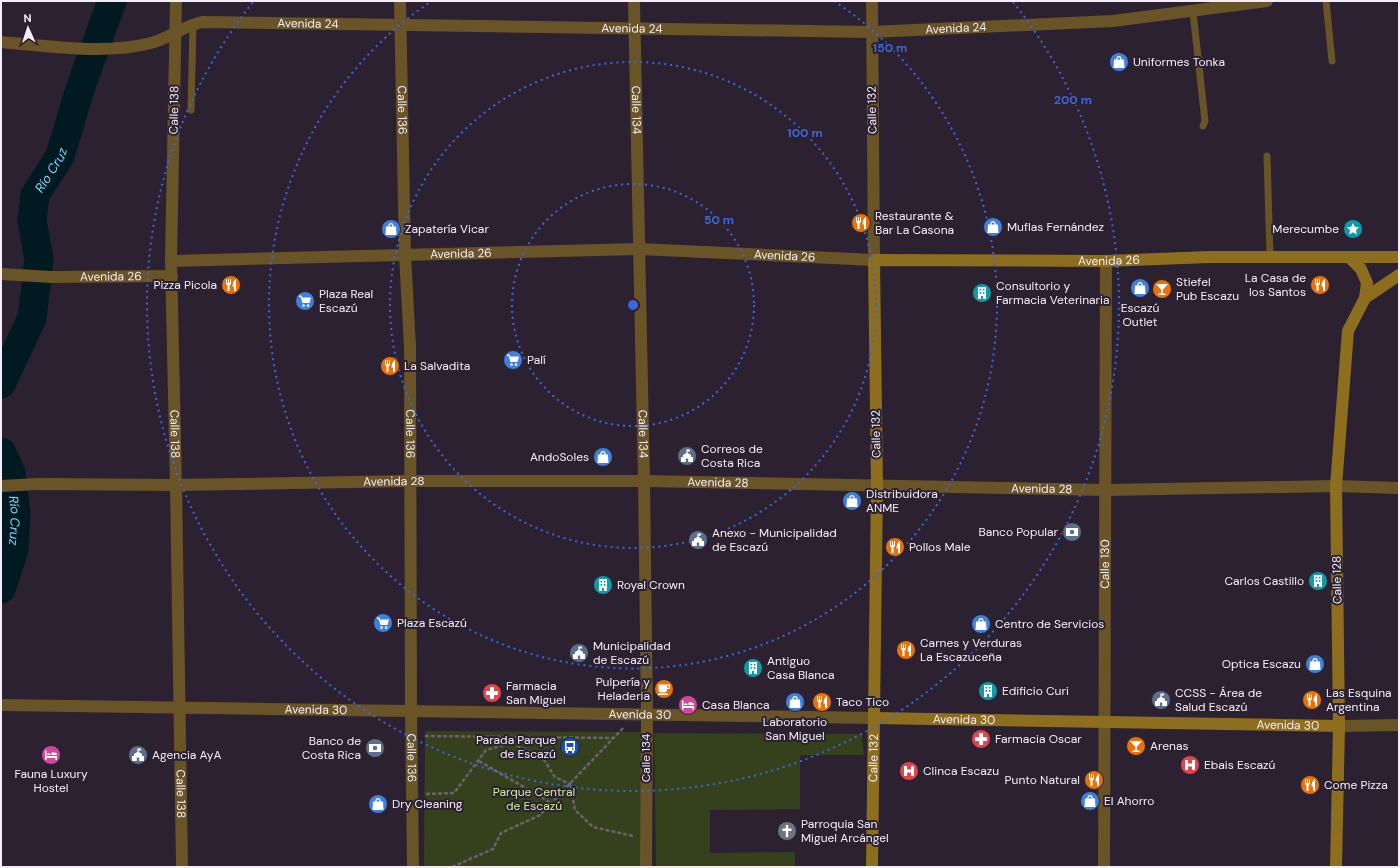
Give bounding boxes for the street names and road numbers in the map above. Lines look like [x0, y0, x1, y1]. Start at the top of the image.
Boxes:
street label: Avenida 24 [277, 15, 339, 32]
street label: Avenida 24 [925, 19, 987, 38]
street label: Avenida 24 [601, 20, 663, 37]
street label: Calle 136 [394, 85, 411, 135]
street label: Calle 134 [628, 85, 645, 134]
street label: Calle 138 [166, 86, 182, 134]
street label: Calle 132 [864, 86, 880, 134]
street label: Avenida 26 [430, 245, 492, 262]
street label: Avenida 26 [753, 246, 816, 265]
street label: Avenida 26 [1078, 252, 1140, 269]
street label: Avenida 26 [80, 268, 142, 285]
street label: Calle 138 [166, 409, 183, 458]
street label: Calle 136 [402, 409, 418, 458]
street label: Calle 134 [635, 409, 652, 458]
street label: Calle 132 [868, 410, 884, 458]
street label: Avenida 28 [363, 473, 425, 490]
street label: Avenida 28 [687, 474, 749, 491]
street label: Avenida 28 [1011, 480, 1073, 497]
street label: Calle 130 [1097, 539, 1113, 589]
street label: Calle 128 [1329, 556, 1345, 604]
street label: Avenida 30 [285, 701, 347, 718]
street label: Avenida 30 [609, 706, 671, 723]
street label: Avenida 30 [933, 711, 995, 728]
street label: Avenida 30 [1257, 717, 1319, 734]
street label: Calle 136 [403, 733, 420, 782]
street label: Calle 134 [638, 734, 654, 782]
street label: Calle 132 [865, 734, 882, 782]
street label: Calle 138 [172, 769, 189, 818]

